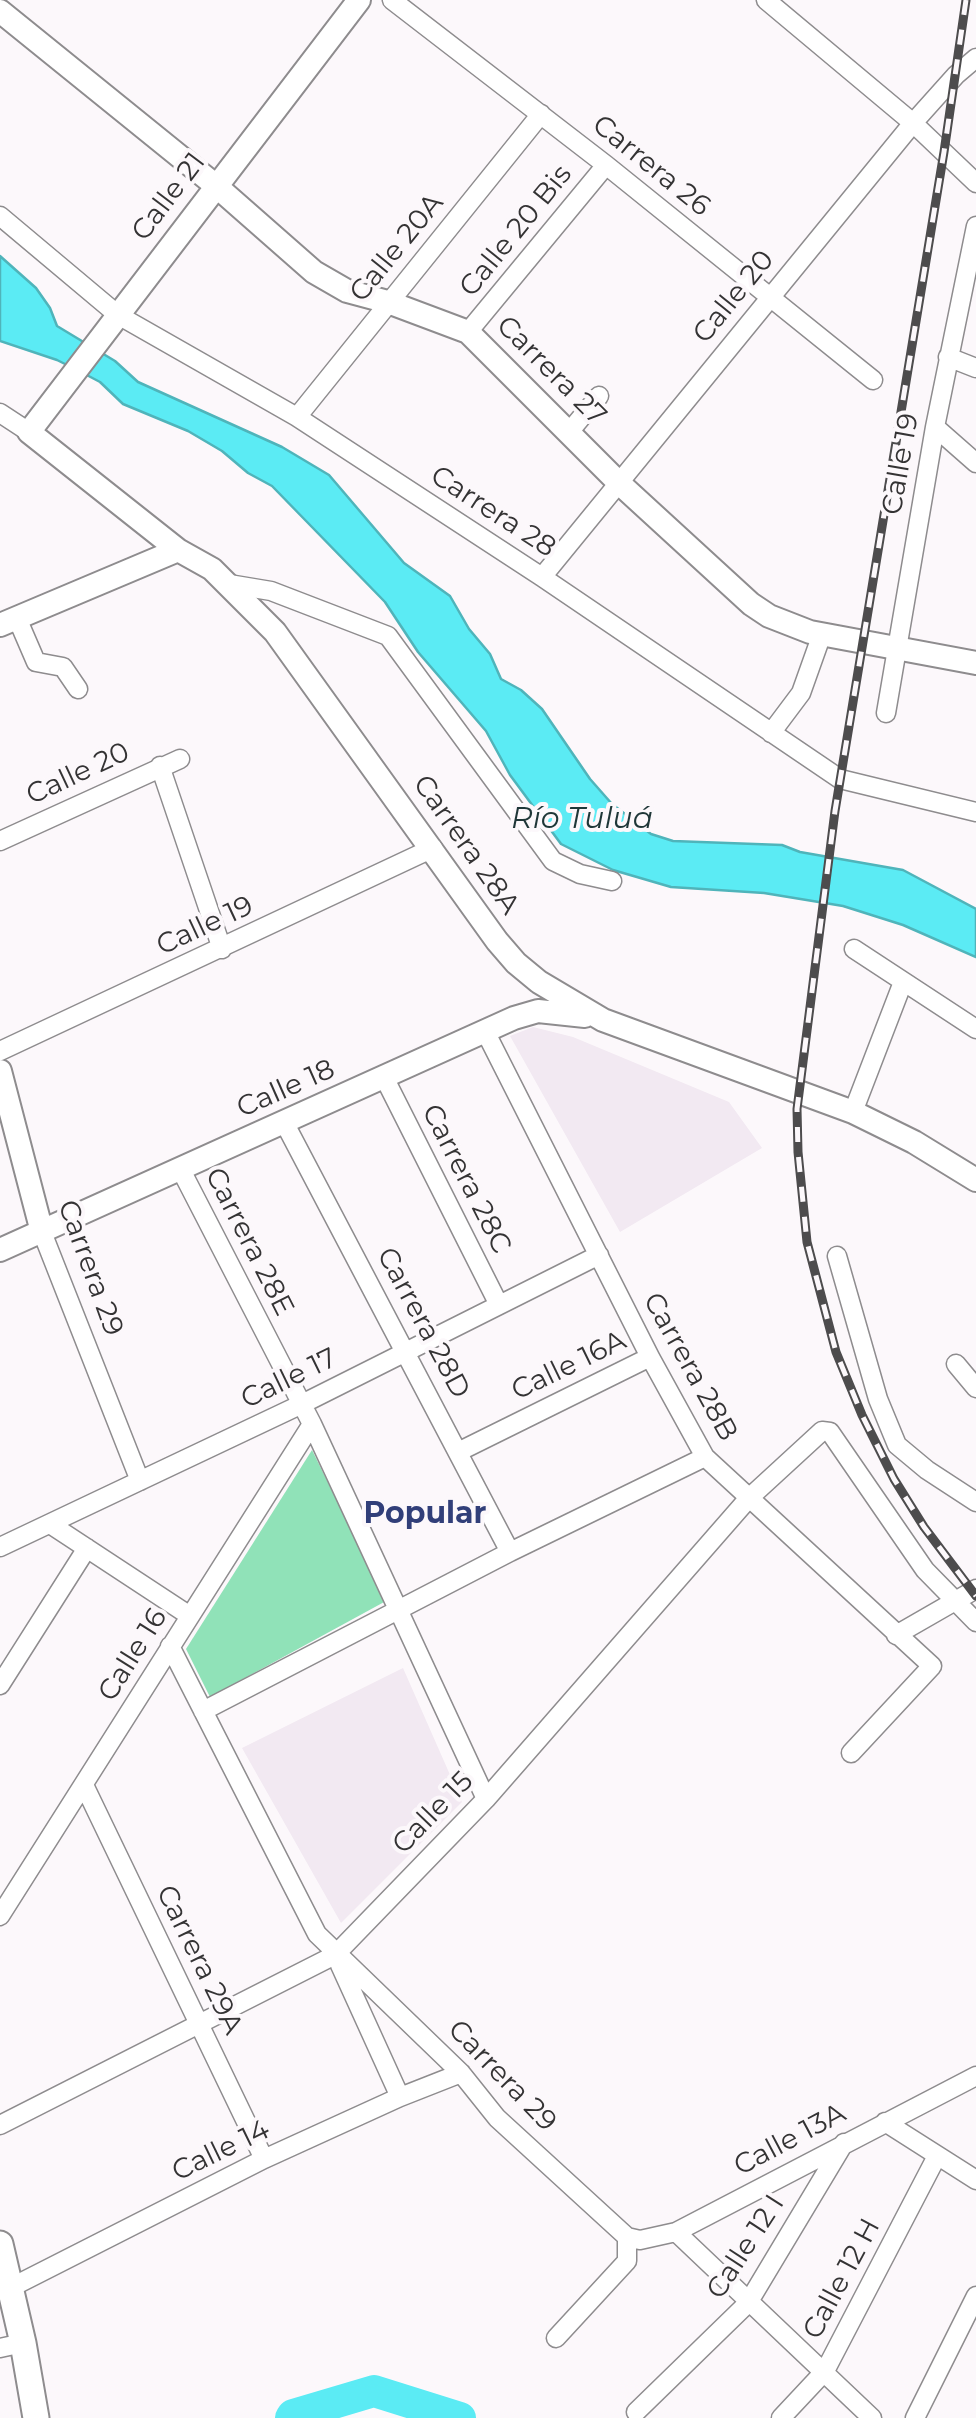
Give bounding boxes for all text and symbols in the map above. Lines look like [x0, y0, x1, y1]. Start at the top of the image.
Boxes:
street label: Carrera 26 [585, 108, 717, 224]
street label: Calle 21 [125, 146, 213, 248]
street label: Calle 20 Bis [453, 158, 579, 304]
street label: Calle 20A [343, 187, 451, 309]
street label: Calle 20 [686, 244, 782, 350]
street label: Carrera 27 [489, 309, 613, 433]
street label: Calle 19 [876, 411, 926, 517]
street label: Carrera 28 [424, 459, 562, 565]
street label: Calle 20 [21, 736, 135, 812]
street label: Carrera 28A [406, 769, 526, 921]
water label: Río Tuluá [511, 801, 653, 837]
street label: Calle 19 [151, 889, 259, 963]
street label: Calle 18 [232, 1053, 340, 1125]
street label: Carrera 28C [414, 1099, 518, 1259]
street label: Carrera 28E [197, 1162, 301, 1322]
street label: Carrera 29 [50, 1196, 130, 1340]
street label: Carrera 28D [369, 1242, 477, 1404]
street label: Carrera 28B [636, 1287, 744, 1447]
street label: Calle 16A [506, 1324, 632, 1408]
street label: Calle 17 [236, 1342, 342, 1416]
district label: Popular [363, 1496, 487, 1532]
street label: Calle 16 [92, 1603, 174, 1707]
street label: Calle 15 [386, 1765, 480, 1861]
street label: Carrera 29A [148, 1880, 250, 2040]
street label: Carrera 29 [441, 2013, 563, 2139]
street label: Calle 13A [728, 2097, 852, 2183]
street label: Calle 14 [167, 2113, 275, 2189]
street label: Calle 12 I [700, 2189, 792, 2305]
street label: Calle 12 H [796, 2213, 888, 2345]

